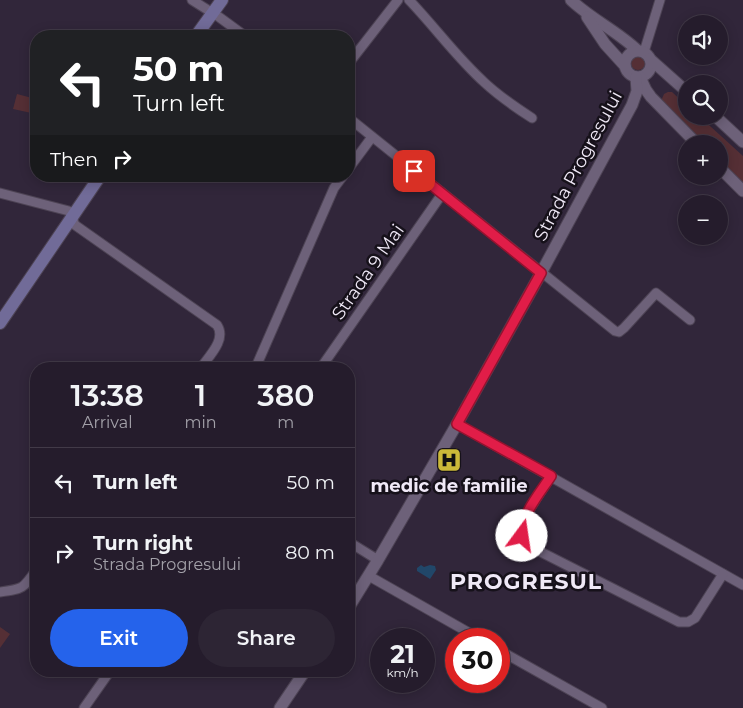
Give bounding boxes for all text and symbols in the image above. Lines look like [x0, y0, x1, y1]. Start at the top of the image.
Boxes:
map controls [678, 15, 728, 245]
button: sound [678, 15, 728, 65]
text: 50 m [133, 47, 224, 90]
icon: left [50, 50, 115, 115]
button: search [678, 75, 728, 125]
street label: Strada Progresului [529, 87, 627, 245]
text: Turn left [133, 90, 225, 117]
button: + [678, 135, 728, 185]
icon: right [108, 145, 136, 173]
text: Then [50, 148, 98, 171]
pin [393, 150, 435, 192]
icon: arrive [400, 157, 428, 185]
button: − [678, 195, 728, 245]
street label: Strada 9 Mai [327, 220, 409, 324]
text: 13:38 [71, 377, 144, 414]
text: 1 [195, 377, 206, 414]
text: 380 [257, 377, 314, 414]
text: Arrival [82, 413, 132, 432]
text: min [184, 413, 217, 432]
text: m [277, 413, 294, 432]
hospital icon: medic de familie [436, 447, 462, 473]
icon: left [50, 469, 78, 497]
text: Turn left [93, 471, 178, 494]
text: 50 m [287, 471, 335, 494]
place label: medic de familie [370, 475, 528, 497]
position arrow [495, 509, 547, 561]
text: Turn right [93, 532, 193, 555]
icon: right [50, 539, 78, 567]
text: 80 m [285, 541, 335, 564]
text: Strada Progresului [93, 555, 241, 574]
district label: PROGRESUL [450, 568, 602, 595]
button: Exit [50, 609, 188, 667]
button: Share [198, 609, 335, 667]
speed limit sign: 30 [445, 628, 510, 693]
text: 21 [390, 639, 415, 669]
text: km/h [386, 665, 419, 680]

